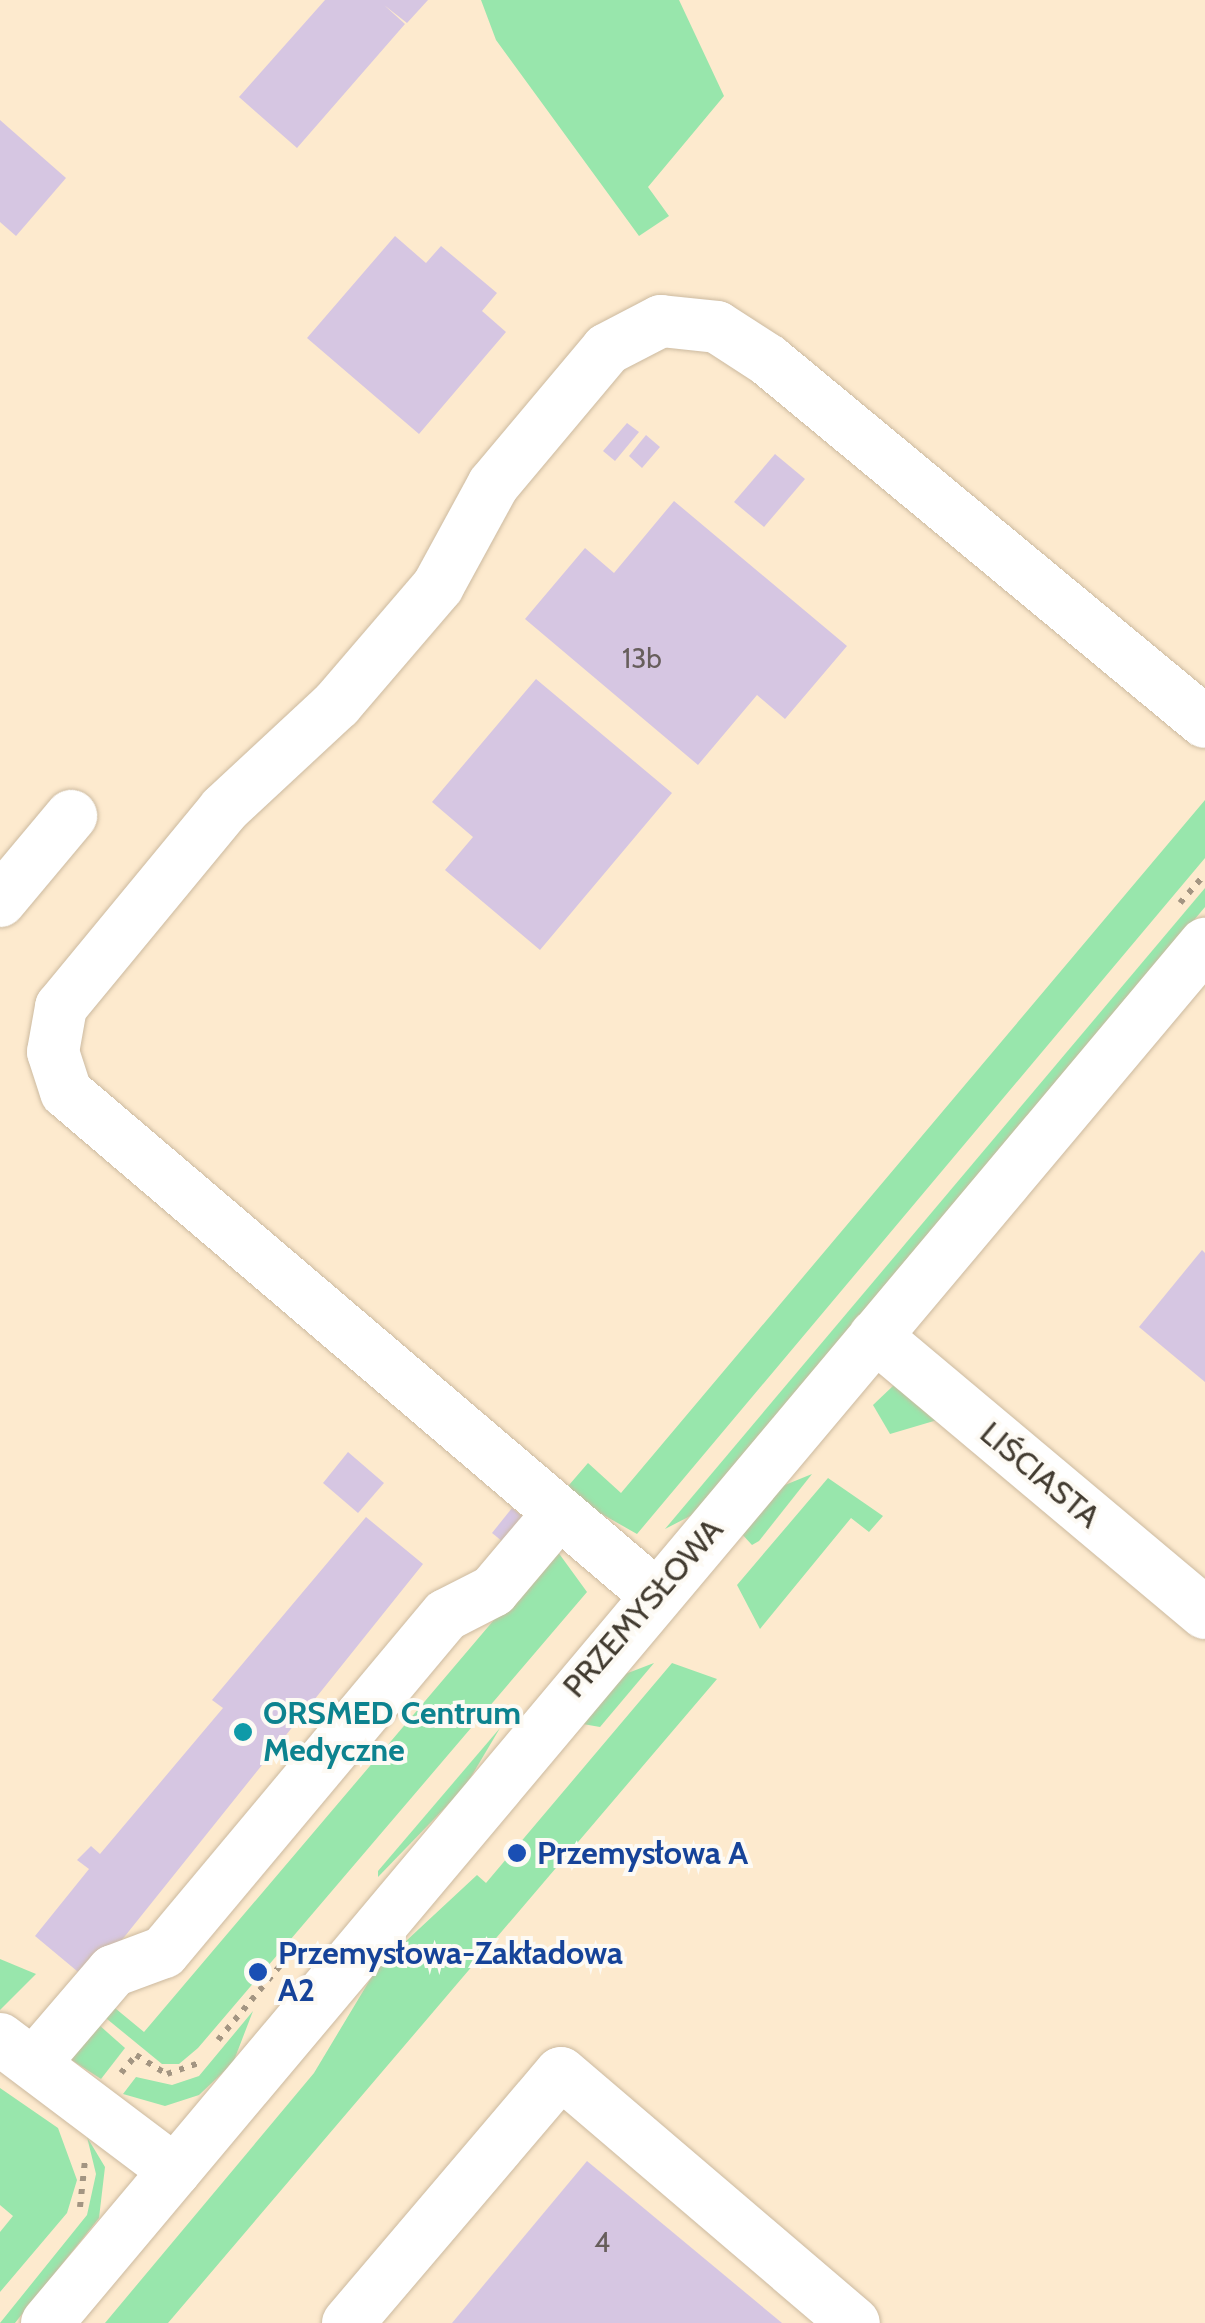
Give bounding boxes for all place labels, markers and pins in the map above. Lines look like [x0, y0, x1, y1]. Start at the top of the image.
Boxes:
place label: ORSMED Centrum Medyczne [263, 1695, 521, 1770]
marker: ORSMED Centrum Medyczne [232, 1721, 254, 1743]
place label: Przemysłowa A [537, 1834, 748, 1872]
marker: Przemysłowa A [506, 1842, 528, 1864]
place label: Przemysłowa-Zakładowa A2 [278, 1935, 623, 2010]
marker: Przemysłowa-Zakładowa A2 [247, 1961, 269, 1983]

